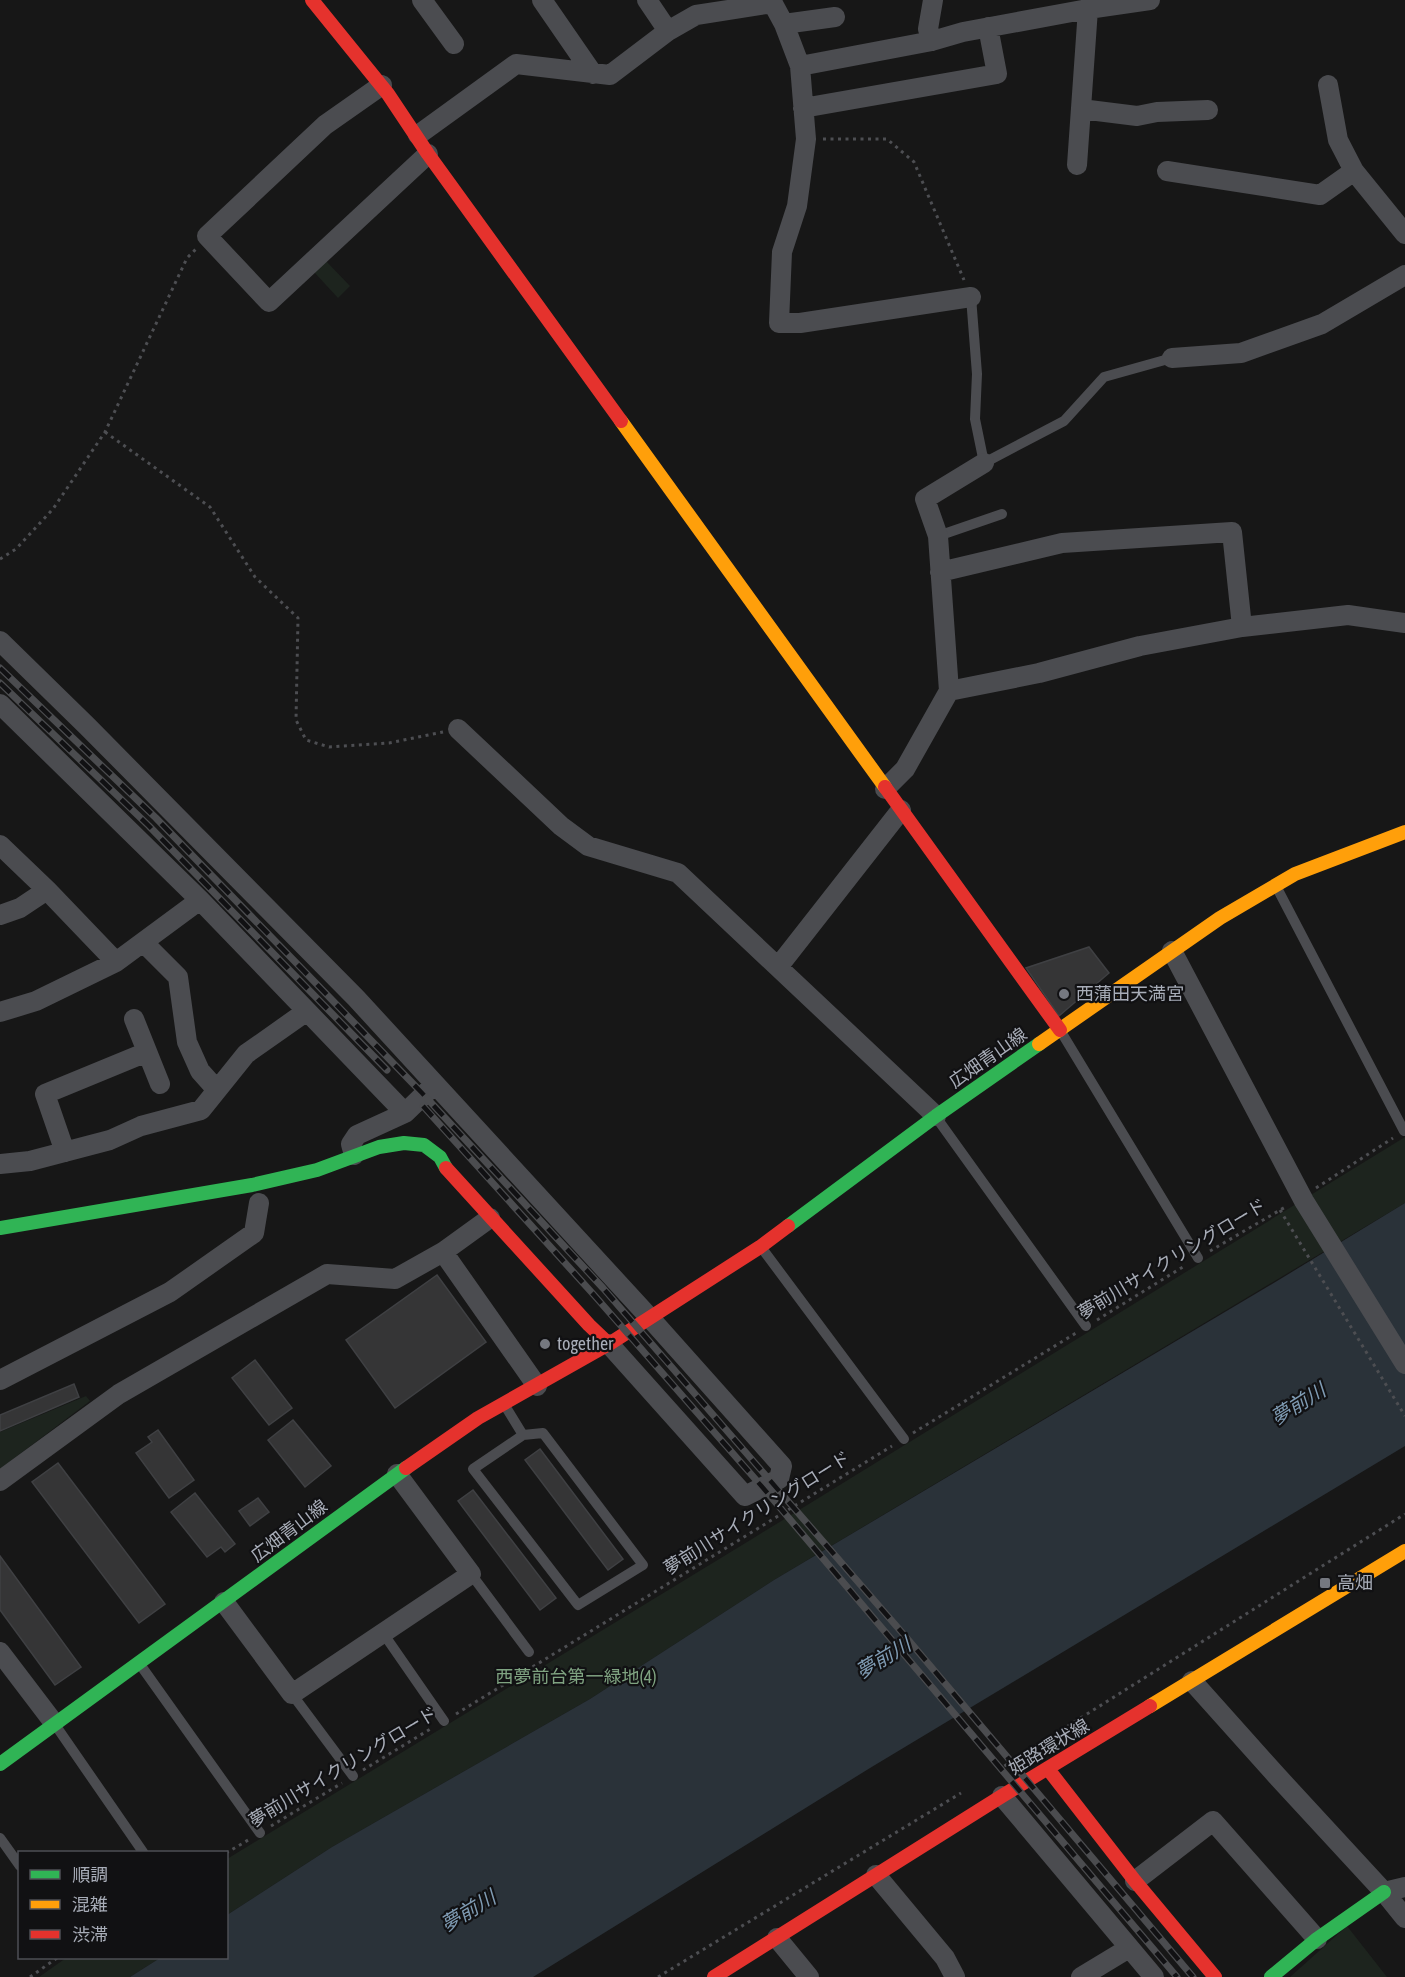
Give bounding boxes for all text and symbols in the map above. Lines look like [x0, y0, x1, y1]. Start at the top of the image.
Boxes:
place label: 西蒲田天満宮 [1076, 983, 1184, 1004]
marker: 西蒲田天満宮 [1057, 987, 1071, 1001]
street label: 広畑青山線 [945, 1023, 1031, 1092]
street label: 夢前川サイクリングロード [1074, 1194, 1270, 1323]
place label: together [557, 1333, 614, 1354]
marker: together [538, 1337, 552, 1351]
water label: 夢前川 [1266, 1377, 1331, 1429]
street label: 夢前川サイクリングロード [660, 1447, 854, 1579]
street label: 広畑青山線 [246, 1495, 331, 1566]
place label: 高畑 [1337, 1572, 1373, 1593]
marker: 高畑 [1318, 1576, 1332, 1590]
water label: 夢前川 [851, 1631, 916, 1683]
park label: 西夢前台第一緑地(4) [495, 1666, 657, 1687]
street label: 夢前川サイクリングロード [245, 1702, 441, 1831]
street label: 姫路環状線 [1005, 1714, 1093, 1779]
legend [18, 1851, 228, 1959]
text: 順調 [72, 1864, 108, 1885]
water label: 夢前川 [436, 1884, 501, 1936]
text: 混雑 [72, 1894, 108, 1915]
text: 渋滞 [72, 1924, 108, 1945]

